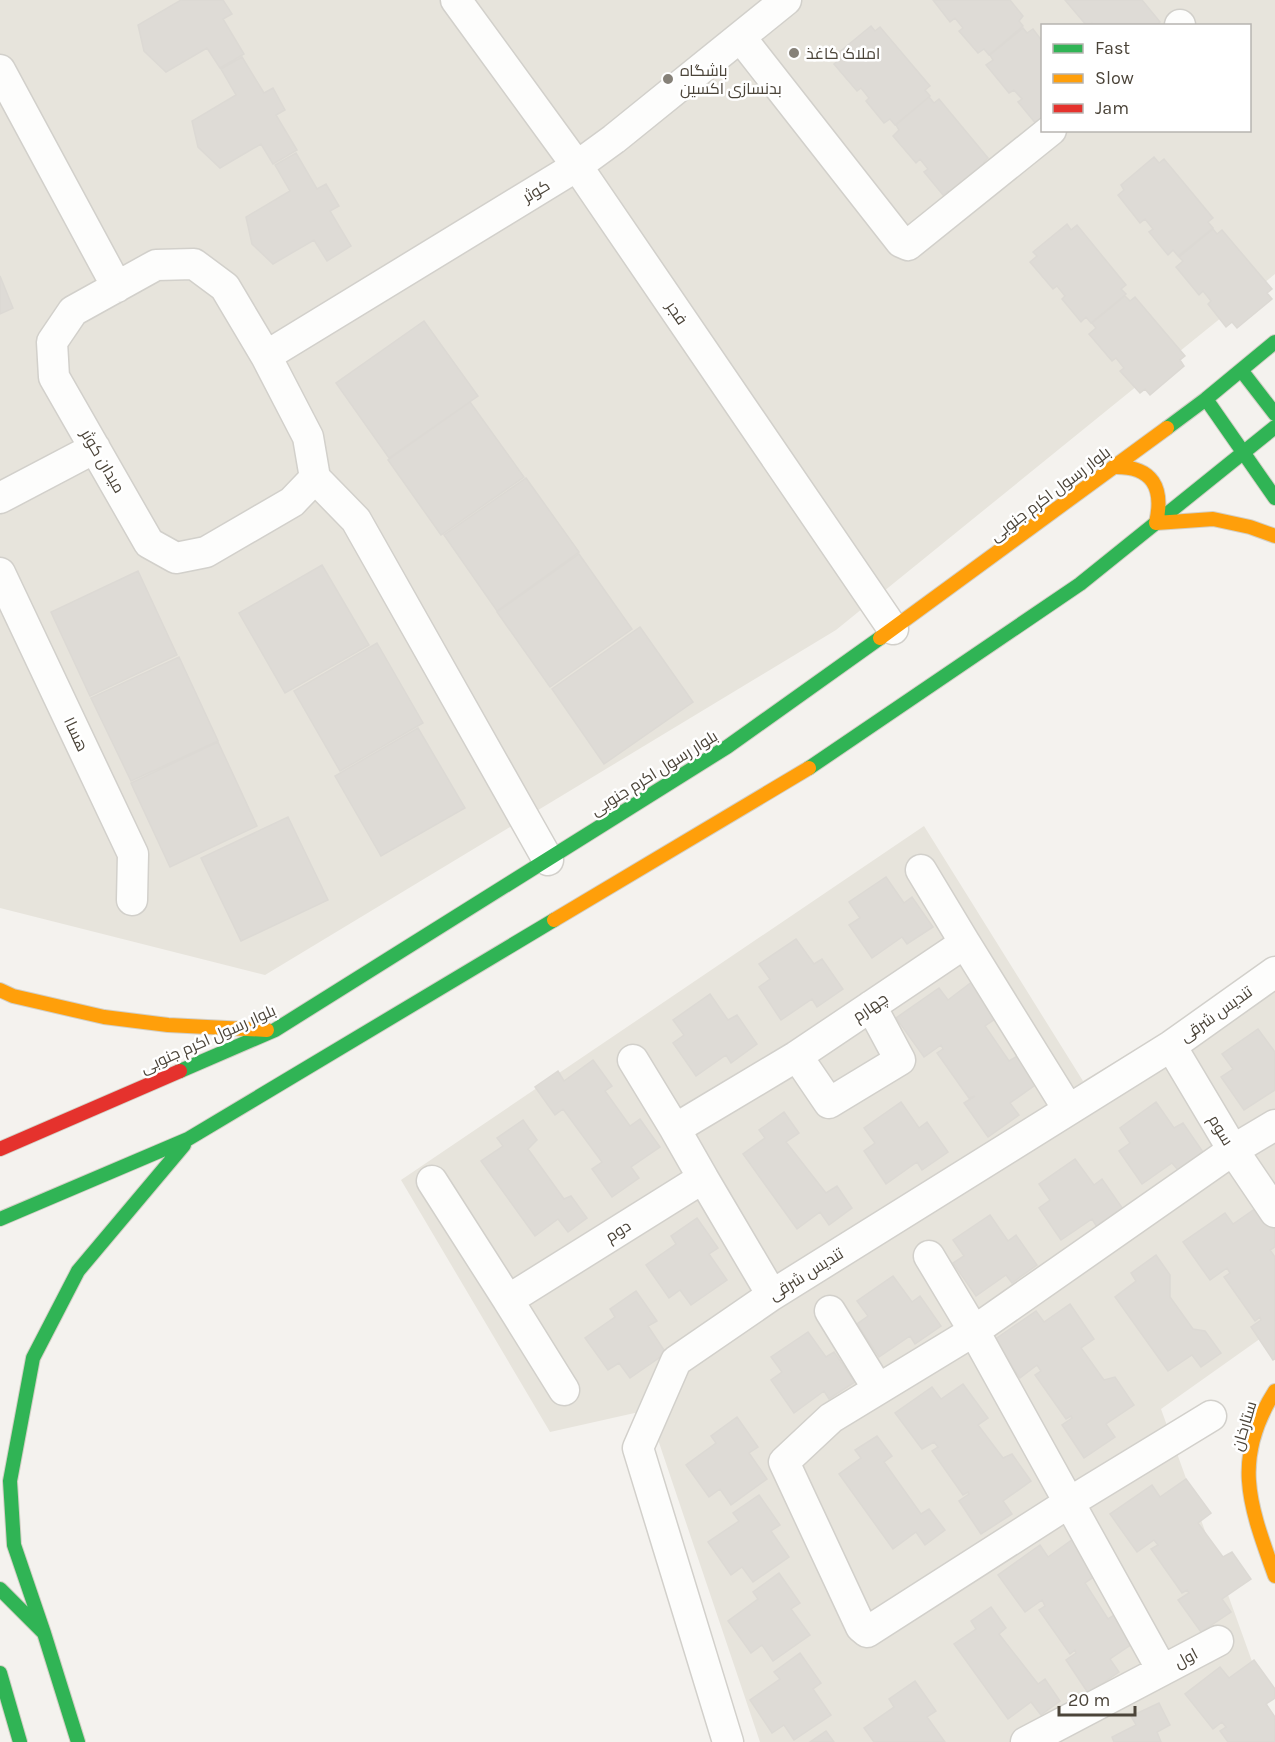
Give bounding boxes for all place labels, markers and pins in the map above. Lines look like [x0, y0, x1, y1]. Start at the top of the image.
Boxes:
place label: املاک کاغذ [806, 44, 880, 63]
marker: املاک کاغذ [787, 46, 801, 60]
place label: باشگاه بدنسازی اکسین [680, 61, 782, 99]
marker: باشگاه بدنسازی اکسین [661, 72, 675, 86]

